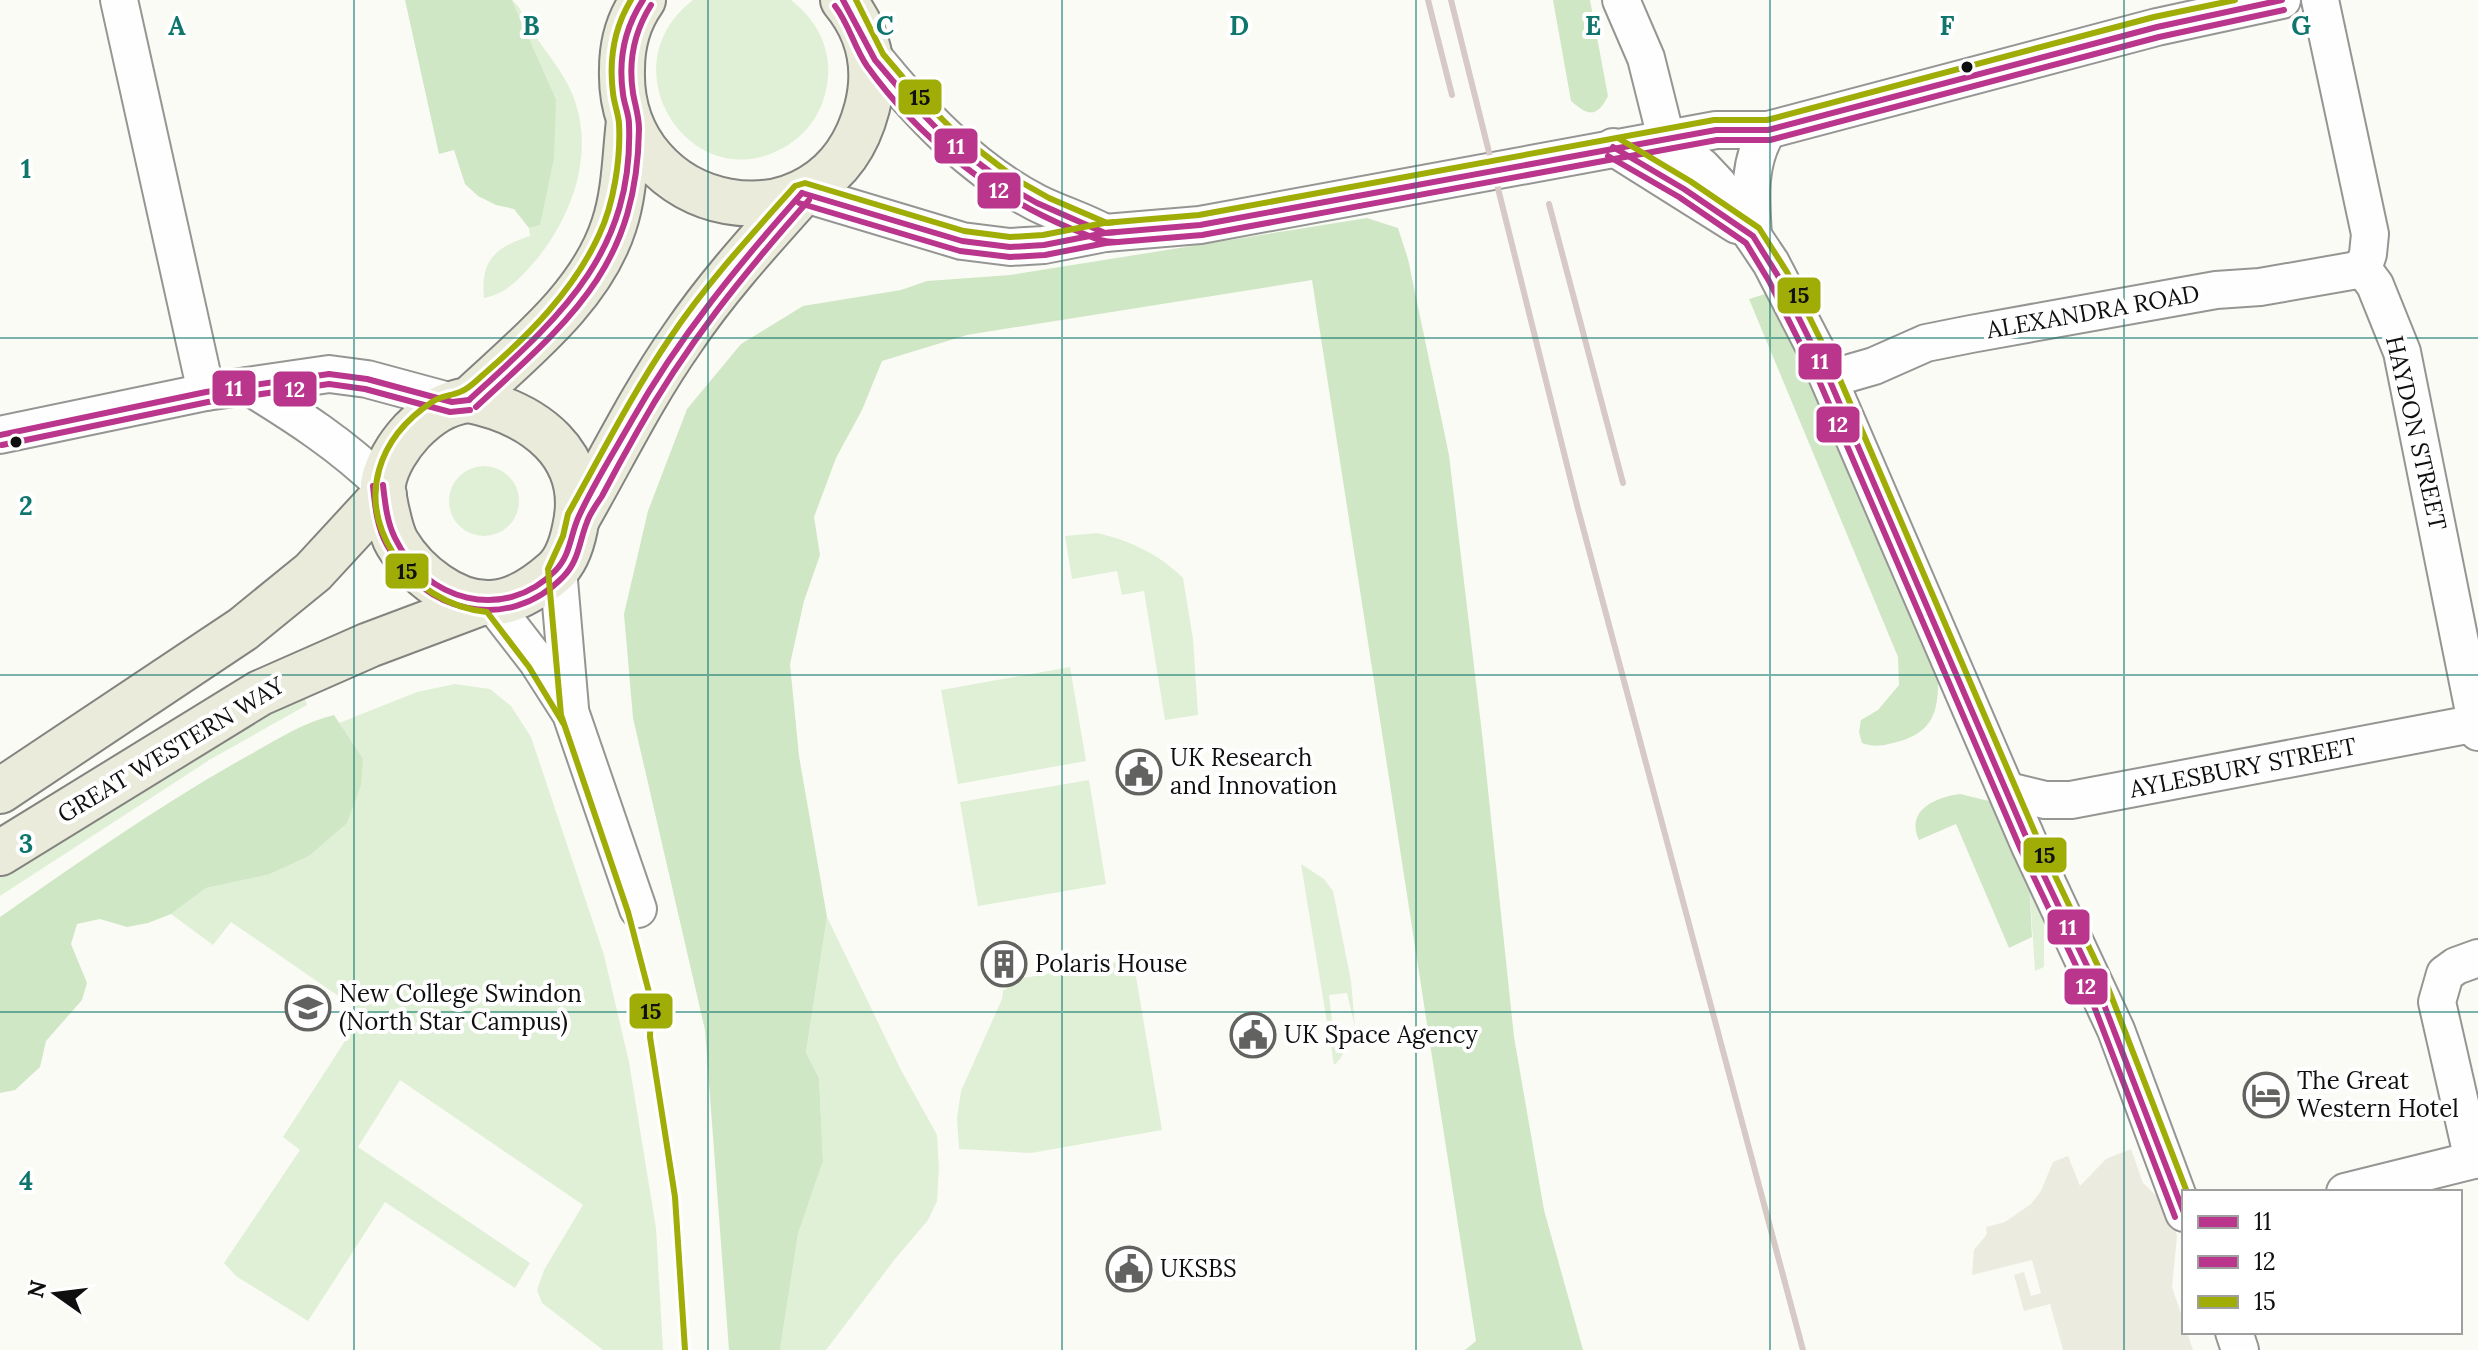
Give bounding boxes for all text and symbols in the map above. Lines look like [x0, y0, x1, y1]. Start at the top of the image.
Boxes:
text: A [168, 9, 186, 42]
text: B [522, 9, 540, 42]
text: C [876, 9, 894, 42]
text: D [1229, 9, 1249, 42]
text: E [1585, 9, 1601, 42]
text: F [1940, 9, 1955, 42]
text: G [2291, 9, 2311, 42]
unlabelled marker [1959, 59, 1975, 75]
line badge: 15 [897, 78, 943, 116]
text: 15 [910, 83, 931, 111]
line badge: 11 [933, 127, 979, 165]
text: 11 [947, 132, 965, 160]
text: 1 [21, 152, 31, 185]
line badge: 12 [976, 171, 1022, 210]
text: 12 [989, 176, 1009, 204]
line badge: 15 [1776, 276, 1822, 315]
street label: ALEXANDRA ROAD [1983, 278, 2202, 346]
text: 15 [1789, 281, 1810, 309]
street label: HAYDON STREET [2379, 333, 2454, 533]
line badge: 11 [1797, 342, 1843, 381]
text: 11 [1811, 347, 1829, 375]
line badge: 11 [211, 369, 257, 407]
line badge: 12 [272, 370, 318, 408]
text: 11 [225, 374, 243, 402]
text: 12 [285, 375, 305, 403]
line badge: 12 [1815, 405, 1861, 444]
text: 12 [1828, 410, 1848, 438]
unlabelled marker [8, 434, 24, 450]
text: 2 [19, 489, 33, 522]
line badge: 15 [384, 552, 430, 590]
text: 15 [397, 557, 418, 585]
street label: GREAT WESTERN WAY [52, 669, 290, 830]
street label: AYLESBURY STREET [2126, 730, 2359, 805]
place label: UK Research and Innovation [1170, 742, 1337, 801]
public building icon: UK Research and Innovation [1115, 748, 1163, 796]
text: 3 [19, 827, 33, 860]
line badge: 15 [2022, 836, 2068, 874]
text: 15 [2035, 841, 2056, 869]
line badge: 11 [2046, 908, 2091, 946]
text: 11 [2059, 913, 2077, 941]
building icon: Polaris House [980, 940, 1028, 988]
place label: Polaris House [1035, 948, 1188, 979]
line badge: 12 [2063, 967, 2109, 1006]
text: 12 [2076, 972, 2096, 1000]
place label: New College Swindon (North Star Campus) [339, 978, 582, 1037]
school or university icon: New College Swindon (North Star Campus) [284, 984, 332, 1032]
line badge: 15 [628, 992, 674, 1030]
text: 15 [641, 997, 662, 1025]
public building icon: UK Space Agency [1229, 1011, 1277, 1059]
place label: UK Space Agency [1284, 1019, 1478, 1050]
place label: The Great Western Hotel [2297, 1065, 2459, 1124]
hotel icon: The Great Western Hotel [2242, 1071, 2290, 1119]
text: 4 [19, 1164, 33, 1197]
legend [2182, 1190, 2462, 1334]
text: 11 [2254, 1206, 2271, 1237]
public building icon: UKSBS [1105, 1245, 1153, 1293]
text: 12 [2254, 1246, 2276, 1277]
place label: UKSBS [1160, 1253, 1237, 1284]
north arrow [16, 1254, 96, 1334]
text: N [21, 1278, 52, 1301]
text: 15 [2254, 1286, 2276, 1317]

